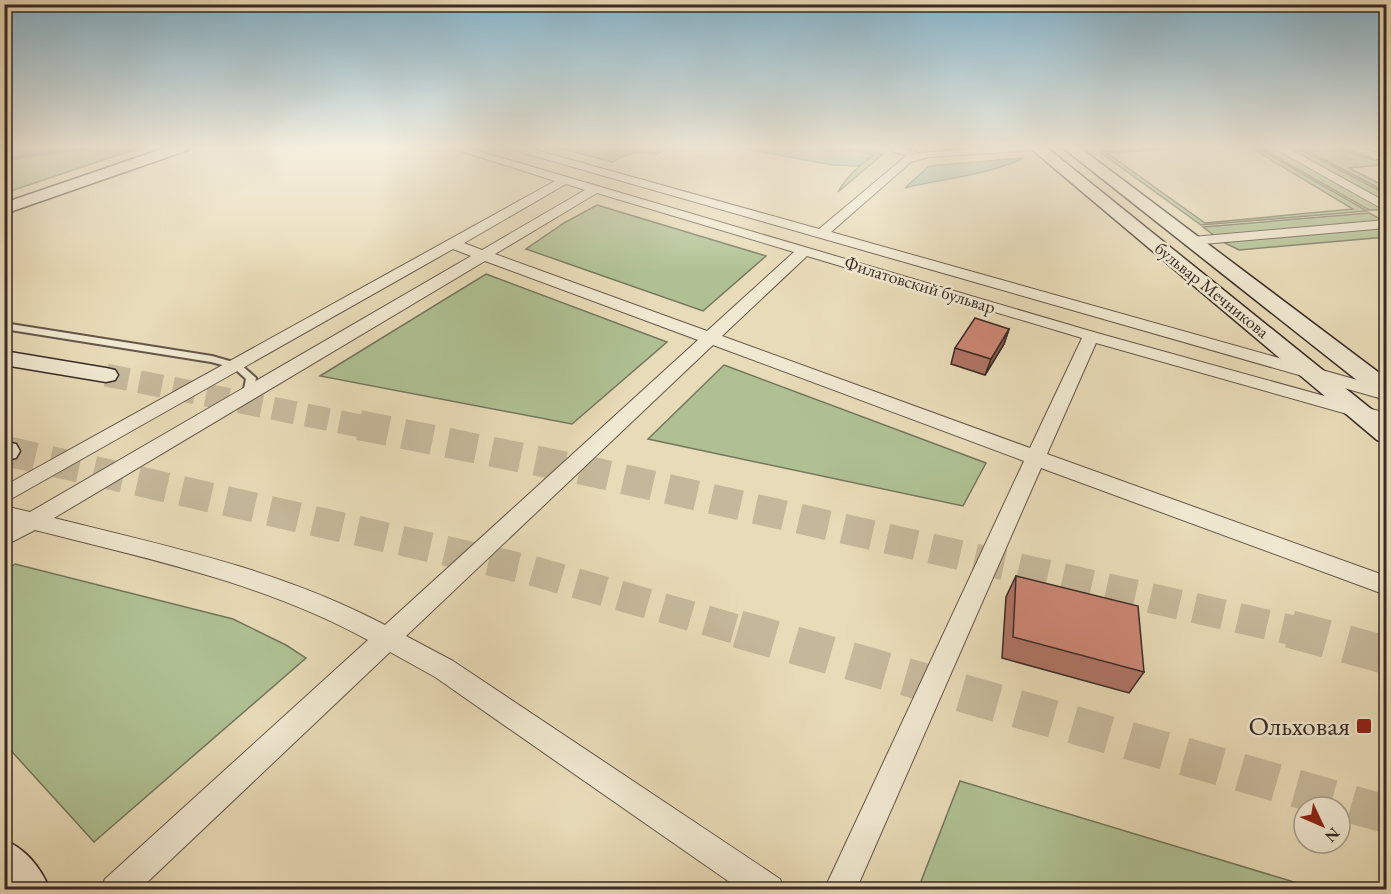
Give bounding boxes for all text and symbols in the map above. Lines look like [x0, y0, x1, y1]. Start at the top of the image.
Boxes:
street label: бульвар Мечникова [1150, 236, 1275, 343]
street label: Филатовский бульвар [842, 251, 998, 318]
place label: Ольховая [1248, 708, 1350, 743]
marker: Ольховая [1355, 717, 1373, 735]
north arrow [1292, 795, 1352, 855]
text: N [1320, 823, 1344, 847]

